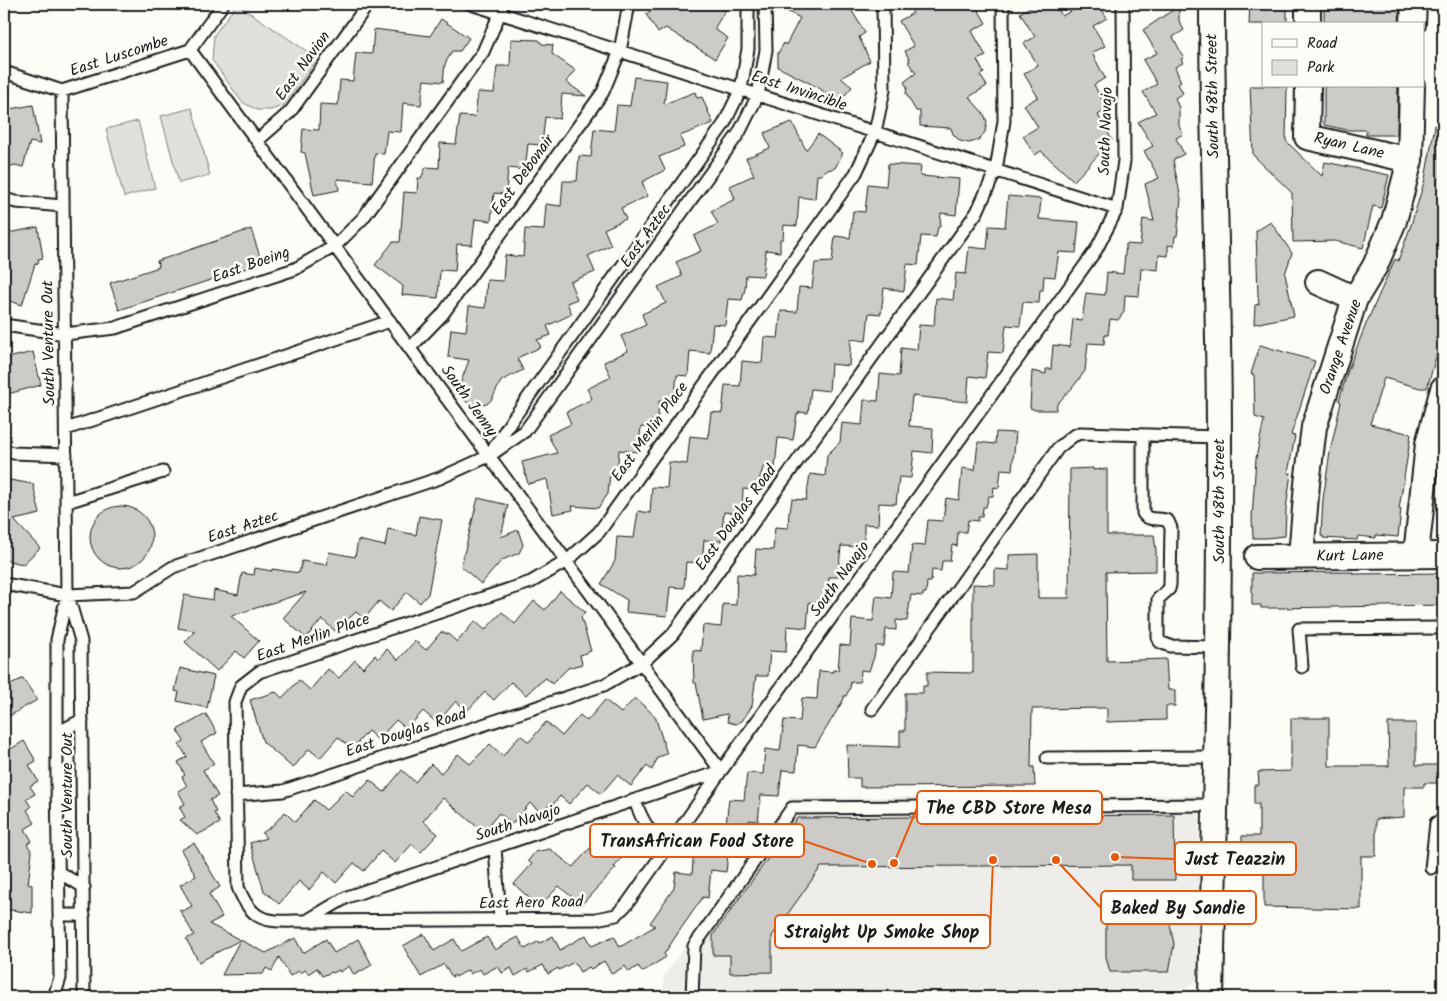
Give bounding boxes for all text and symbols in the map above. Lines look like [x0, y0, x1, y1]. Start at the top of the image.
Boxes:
legend [1262, 22, 1424, 88]
street label: East Navion [269, 26, 337, 106]
street label: East Luscombe [67, 28, 171, 84]
text: Road [1307, 32, 1338, 56]
street label: South 48th Street [1199, 33, 1227, 159]
text: Park [1307, 56, 1335, 80]
street label: East Invincible [748, 64, 850, 118]
street label: South Navajo [1092, 86, 1120, 176]
street label: Ryan Lane [1311, 126, 1387, 166]
street label: East Debonair [485, 128, 562, 221]
street label: East Aztec [614, 199, 678, 273]
street label: East Boeing [209, 240, 293, 290]
street label: South Venture Out [35, 279, 63, 406]
street label: Orange Avenue [1313, 296, 1369, 398]
street label: South Jenny [434, 360, 504, 443]
street label: East Merlin Place [605, 377, 695, 487]
street label: South 48th Street [1207, 438, 1232, 563]
street label: East Douglas Road [689, 459, 784, 576]
street label: East Aztec [204, 504, 282, 550]
street label: South Navajo [804, 536, 876, 622]
street label: Kurt Lane [1316, 543, 1384, 569]
street label: East Merlin Place [253, 607, 373, 669]
street label: East Douglas Road [342, 701, 471, 764]
street label: South Venture Out [55, 732, 80, 858]
callout: The CBD Store Mesa [917, 791, 1102, 824]
text: The CBD Store Mesa [926, 795, 1092, 824]
street label: South Navajo [472, 797, 564, 849]
callout: TransAfrican Food Store [590, 824, 804, 857]
text: TransAfrican Food Store [600, 828, 794, 857]
callout: Just Teazzin [1175, 842, 1296, 875]
text: Just Teazzin [1185, 846, 1285, 875]
street label: East Aero Road [479, 890, 584, 916]
callout: Baked By Sandie [1101, 891, 1256, 924]
text: Baked By Sandie [1111, 895, 1245, 924]
callout: Straight Up Smoke Shop [775, 915, 990, 948]
text: Straight Up Smoke Shop [784, 919, 980, 948]

